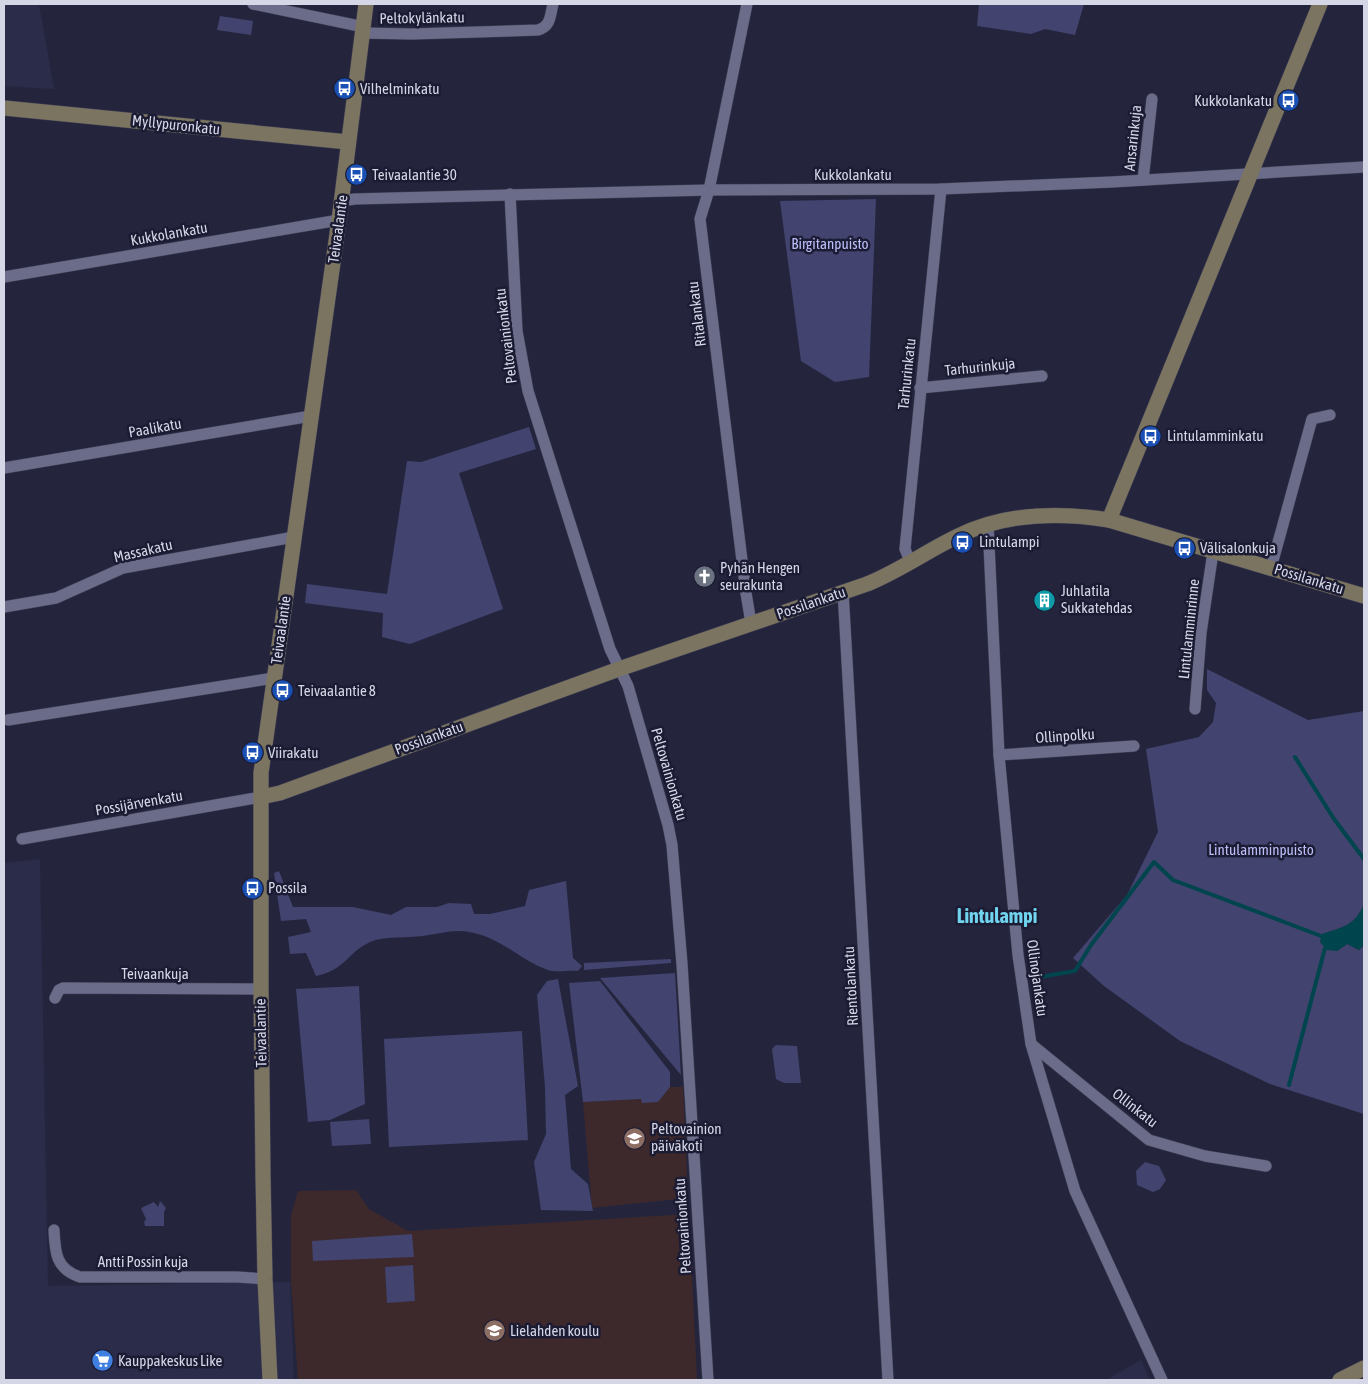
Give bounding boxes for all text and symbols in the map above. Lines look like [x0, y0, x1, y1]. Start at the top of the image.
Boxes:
street label: Peltokylänkatu [379, 8, 465, 27]
bus stop icon: Vilhelminkatu [332, 77, 356, 101]
place label: Vilhelminkatu [360, 80, 440, 97]
bus stop icon: Kukkolankatu [1276, 89, 1300, 113]
place label: Kukkolankatu [1194, 92, 1272, 109]
street label: Ansarinkuja [1121, 104, 1144, 172]
street label: Myllypuronkatu [131, 111, 221, 138]
bus stop icon: Teivaalantie 30 [344, 163, 368, 187]
place label: Teivaalantie 30 [372, 166, 457, 183]
street label: Kukkolankatu [814, 166, 892, 183]
street label: Teivaalantie [324, 194, 351, 264]
street label: Kukkolankatu [129, 218, 209, 249]
park label: Birgitanpuisto [791, 235, 869, 252]
street label: Ritalankatu [684, 280, 709, 348]
street label: Peltovainionkatu [491, 288, 520, 385]
street label: Tarhurinkatu [894, 337, 919, 411]
street label: Tarhurinkuja [944, 354, 1016, 379]
street label: Paalikatu [127, 414, 183, 441]
bus stop icon: Lintulamminkatu [1139, 424, 1163, 448]
place label: Lintulamminkatu [1167, 427, 1264, 444]
bus stop icon: Lintulampi [951, 530, 975, 554]
place label: Lintulampi [979, 533, 1039, 550]
street label: Massakatu [112, 536, 174, 566]
bus stop icon: Välisalonkuja [1172, 536, 1196, 560]
place label: Välisalonkuja [1200, 539, 1276, 556]
place label: Pyhän Hengen seurakunta [720, 559, 800, 593]
street label: Possilankatu [1272, 560, 1346, 597]
church icon: Pyhän Hengen seurakunta [692, 565, 716, 589]
street label: Lintulamminrinne [1175, 578, 1202, 680]
place label: Juhlatila Sukkatehdas [1061, 582, 1132, 616]
street label: Possilankatu [774, 583, 847, 622]
building icon: Juhlatila Sukkatehdas [1033, 588, 1057, 612]
street label: Teivaalantie [267, 595, 294, 665]
bus stop icon: Teivaalantie 8 [270, 679, 294, 703]
place label: Teivaalantie 8 [298, 682, 376, 699]
street label: Possilankatu [392, 717, 465, 758]
street label: Ollinpolku [1035, 725, 1095, 746]
street label: Peltovainionkatu [648, 726, 691, 822]
bus stop icon: Viirakatu [240, 741, 264, 765]
place label: Viirakatu [268, 744, 319, 761]
street label: Possijärvenkatu [94, 786, 184, 819]
park label: Lintulamminpuisto [1208, 841, 1314, 858]
bus stop icon: Possila [240, 876, 264, 900]
place label: Possila [268, 879, 307, 896]
district label: Lintulampi [957, 904, 1037, 927]
street label: Ollinojankatu [1024, 938, 1051, 1017]
street label: Rientolankatu [840, 946, 861, 1026]
street label: Teivaankuja [121, 965, 189, 982]
street label: Teivaalantie [251, 998, 270, 1068]
street label: Ollinkatu [1109, 1085, 1161, 1130]
place label: Peltovainion päiväkoti [651, 1120, 722, 1154]
school or university icon: Peltovainion päiväkoti [623, 1126, 647, 1150]
street label: Peltovainionkatu [671, 1178, 694, 1274]
street label: Antti Possin kuja [98, 1253, 188, 1270]
school or university icon: Lielahden koulu [482, 1319, 506, 1343]
place label: Lielahden koulu [510, 1322, 599, 1339]
supermarket icon: Kauppakeskus Like [90, 1349, 114, 1373]
place label: Kauppakeskus Like [118, 1352, 223, 1369]

